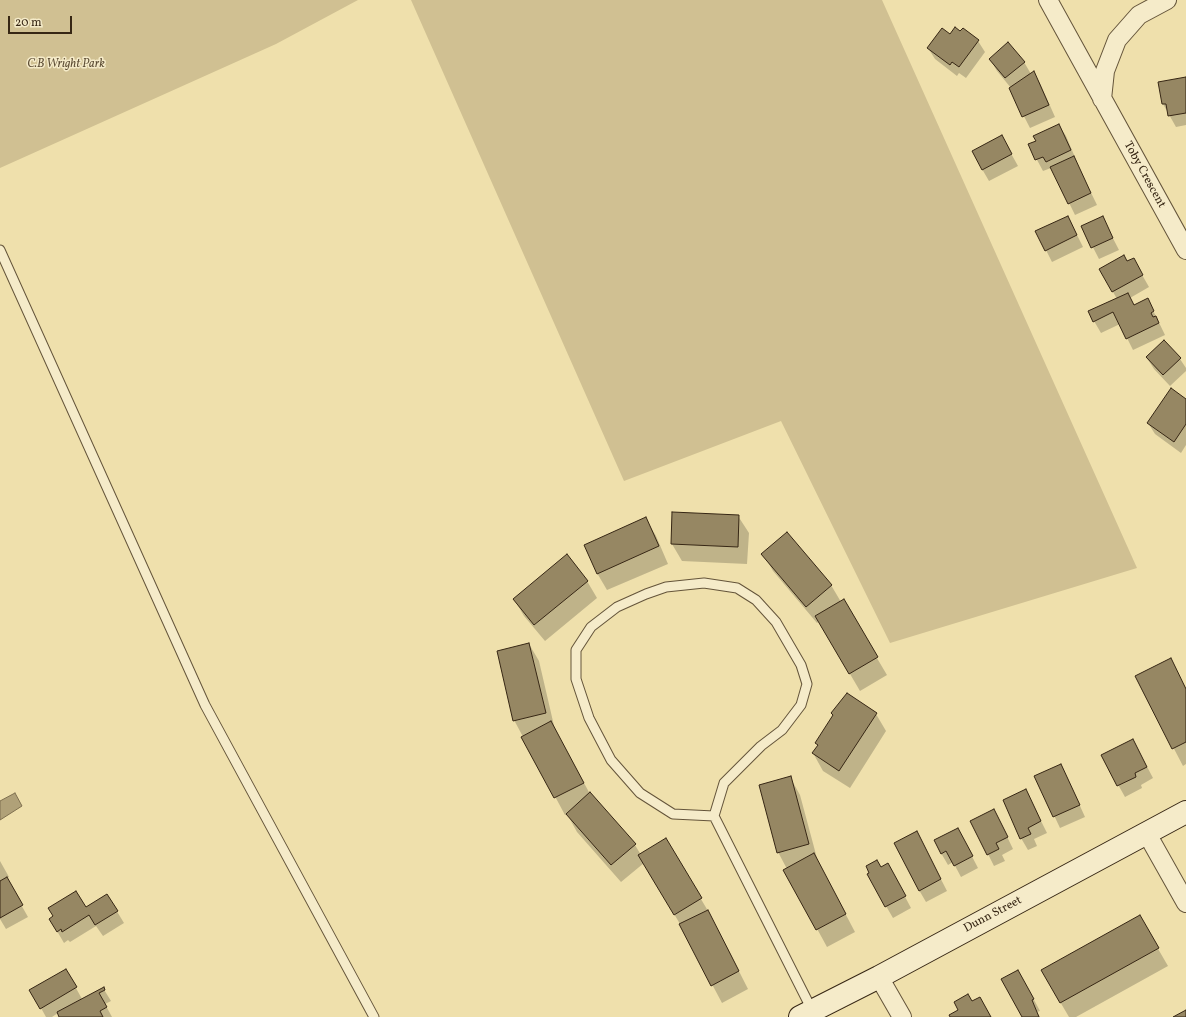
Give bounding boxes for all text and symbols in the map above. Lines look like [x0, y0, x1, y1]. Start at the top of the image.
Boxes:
scale bar [10, 8, 74, 34]
text: 20 m [15, 15, 42, 31]
park label: C.B Wright Park [27, 58, 105, 72]
street label: Toby Crescent [1120, 139, 1168, 211]
street label: Dunn Street [961, 894, 1025, 936]

